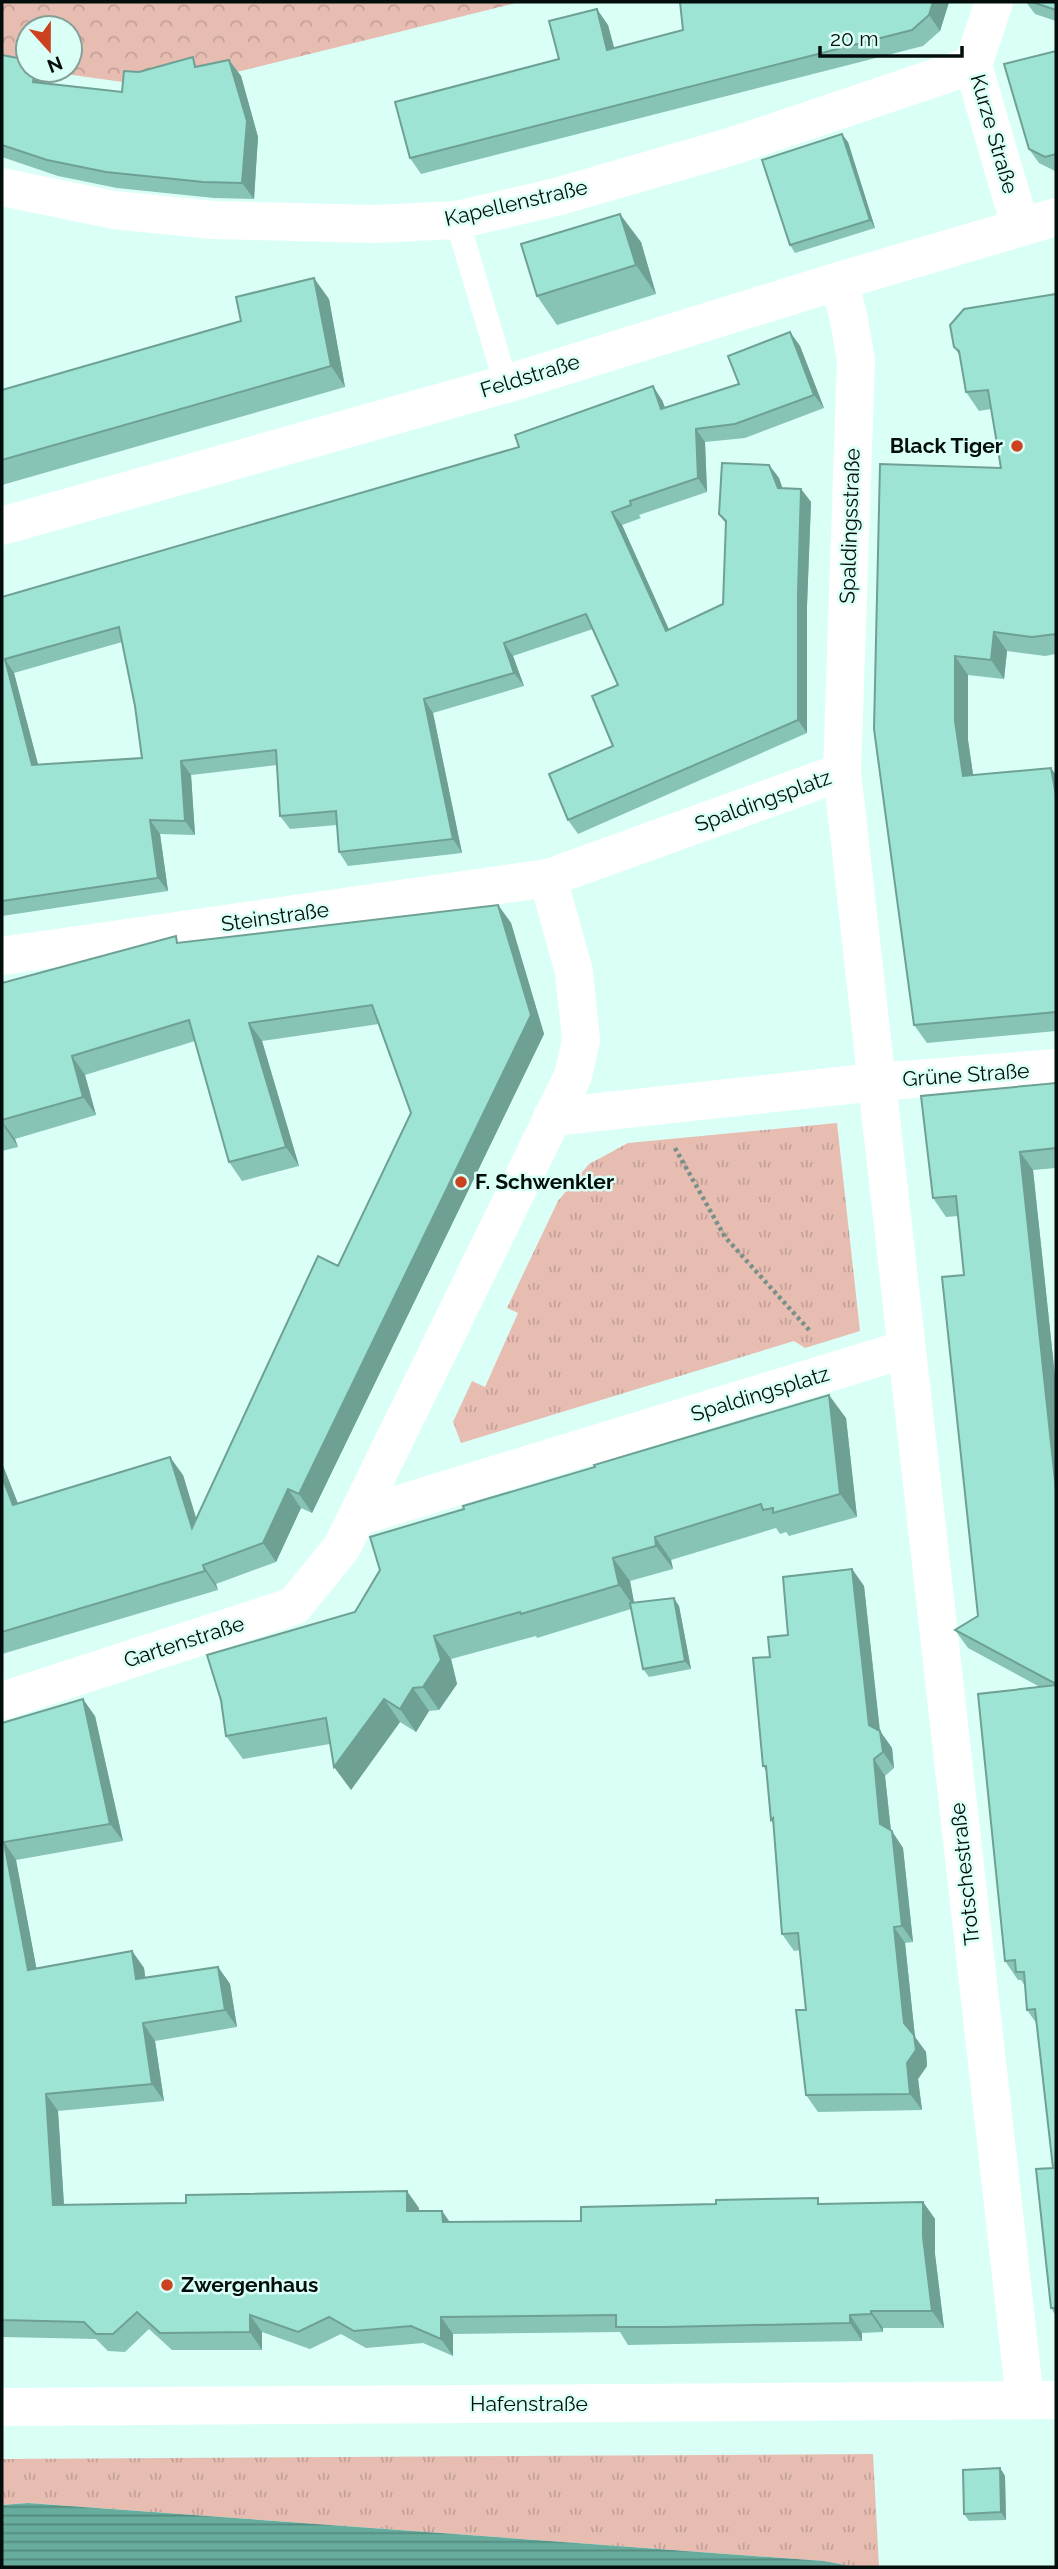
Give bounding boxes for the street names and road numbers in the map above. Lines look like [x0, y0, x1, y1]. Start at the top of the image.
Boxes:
street label: Kurze Straße [966, 71, 1023, 196]
street label: Kapellenstraße [442, 174, 590, 231]
street label: Feldstraße [477, 349, 583, 402]
street label: Spaldingsstraße [834, 448, 865, 604]
street label: Spaldingsplatz [691, 764, 834, 837]
street label: Steinstraße [220, 897, 330, 936]
street label: Grüne Straße [902, 1058, 1030, 1091]
street label: Spaldingsplatz [688, 1361, 832, 1426]
street label: Gartenstraße [120, 1610, 247, 1673]
street label: Trotschestraße [945, 1801, 984, 1947]
street label: Hafenstraße [470, 2391, 588, 2416]

